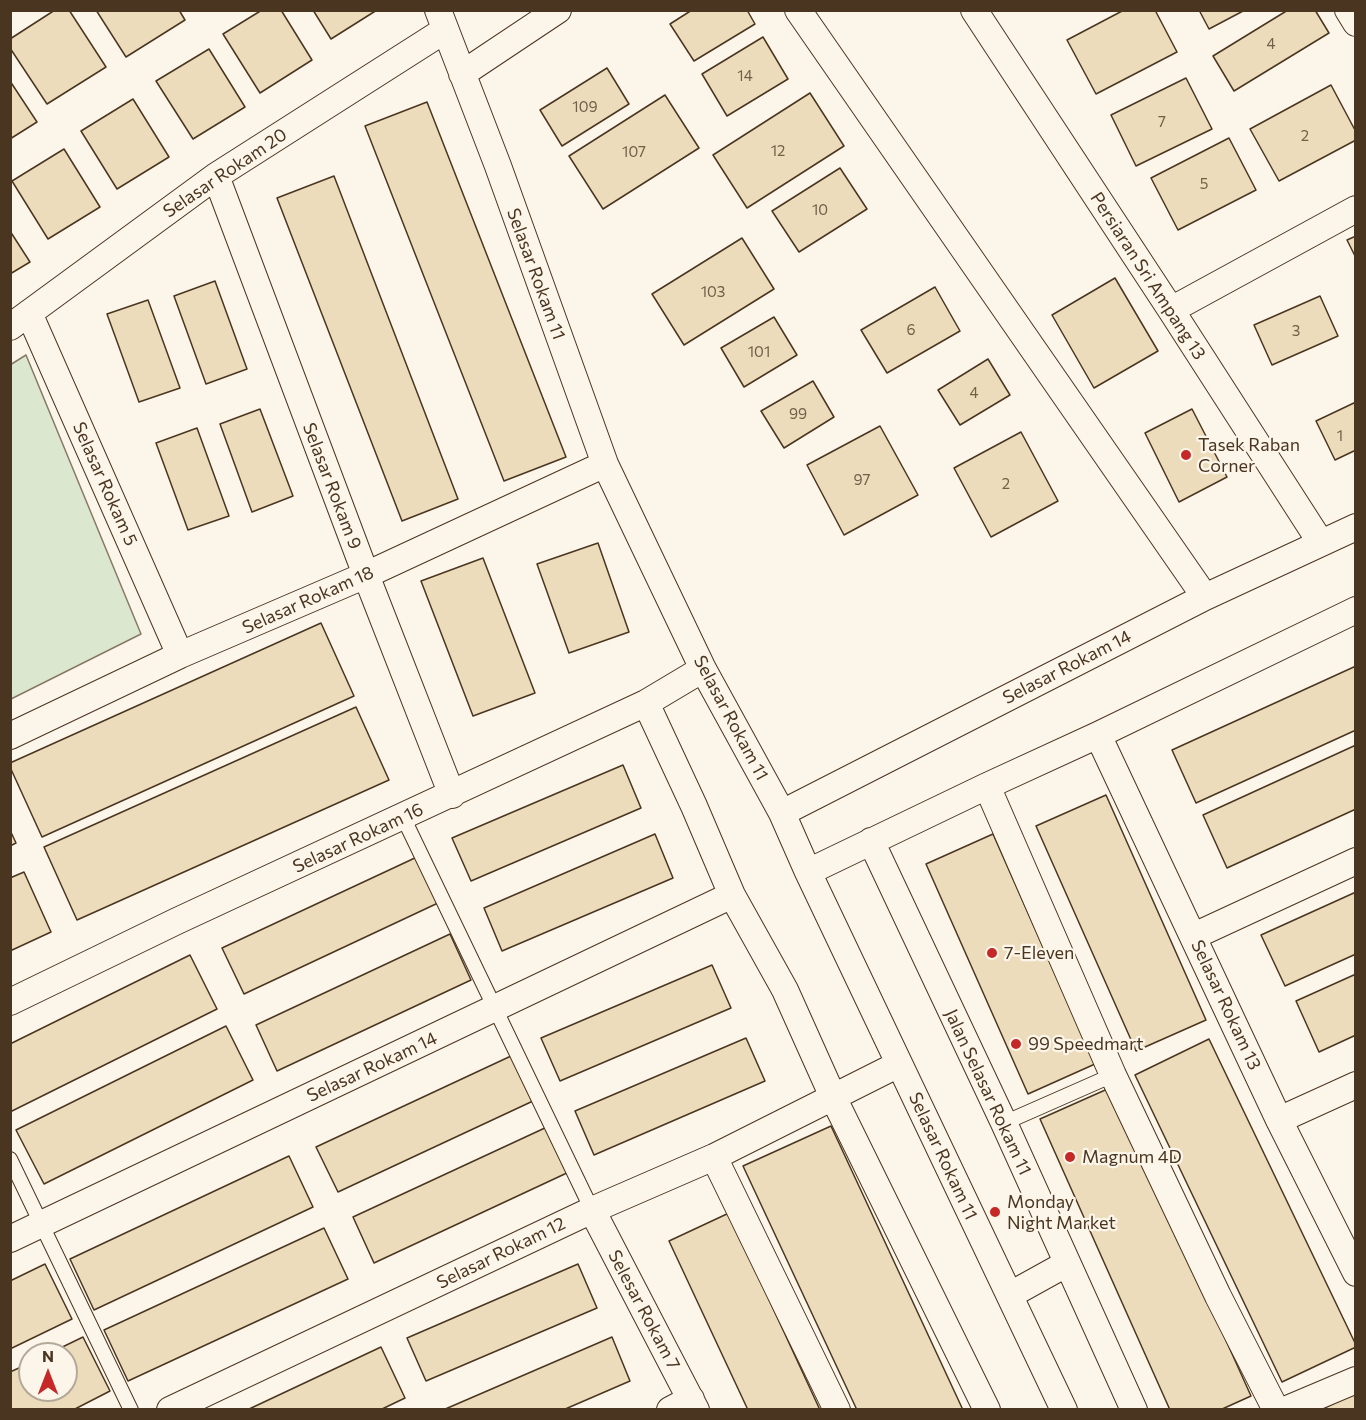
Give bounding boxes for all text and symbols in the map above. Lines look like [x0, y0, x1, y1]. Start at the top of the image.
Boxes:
house number: 4 [1267, 35, 1275, 53]
house number: 14 [737, 67, 753, 85]
house number: 109 [572, 98, 598, 116]
house number: 7 [1158, 113, 1166, 131]
street label: Selasar Rokam 20 [159, 124, 291, 222]
house number: 2 [1301, 127, 1309, 145]
house number: 12 [771, 142, 785, 160]
house number: 107 [622, 143, 646, 161]
house number: 5 [1200, 175, 1208, 193]
street label: Persiaran Sri Ampang 13 [1086, 188, 1210, 364]
house number: 10 [812, 201, 828, 219]
street label: Selasar Rokam 11 [502, 205, 570, 343]
house number: 103 [701, 283, 725, 301]
house number: 6 [906, 321, 916, 339]
house number: 3 [1292, 322, 1300, 340]
house number: 101 [748, 343, 770, 361]
house number: 4 [970, 384, 978, 402]
house number: 99 [789, 405, 807, 423]
street label: Selasar Rokam 5 [68, 419, 142, 549]
street label: Selasar Rokam 9 [298, 420, 366, 552]
house number: 1 [1337, 427, 1343, 445]
place label: Tasek Raban Corner [1198, 434, 1300, 476]
marker: Tasek Raban Corner [1179, 448, 1193, 462]
house number: 97 [854, 471, 870, 489]
house number: 2 [1002, 475, 1010, 493]
street label: Selasar Rokam 18 [239, 561, 377, 639]
street label: Selasar Rokam 14 [999, 625, 1135, 709]
street label: Selasar Rokam 11 [689, 652, 773, 784]
street label: Selasar Rokam 16 [289, 798, 427, 878]
street label: Selasar Rokam 13 [1186, 937, 1266, 1073]
place label: 7-Eleven [1004, 942, 1074, 964]
marker: 7-Eleven [985, 946, 999, 960]
street label: Jalan Selasar Rokam 11 [940, 1006, 1036, 1178]
street label: Selasar Rokam 14 [303, 1027, 441, 1107]
place label: 99 Speedmart [1028, 1033, 1144, 1055]
marker: 99 Speedmart [1009, 1037, 1023, 1051]
street label: Selasar Rokam 11 [904, 1089, 982, 1223]
place label: Magnum 4D [1082, 1146, 1182, 1168]
marker: Magnum 4D [1063, 1150, 1077, 1164]
place label: Monday Night Market [1007, 1191, 1116, 1234]
marker: Monday Night Market [988, 1205, 1002, 1219]
street label: Selasar Rokam 12 [433, 1212, 569, 1294]
street label: Selesar Rokam 7 [603, 1246, 685, 1374]
north arrow [18, 1342, 78, 1402]
text: N [42, 1346, 54, 1365]

